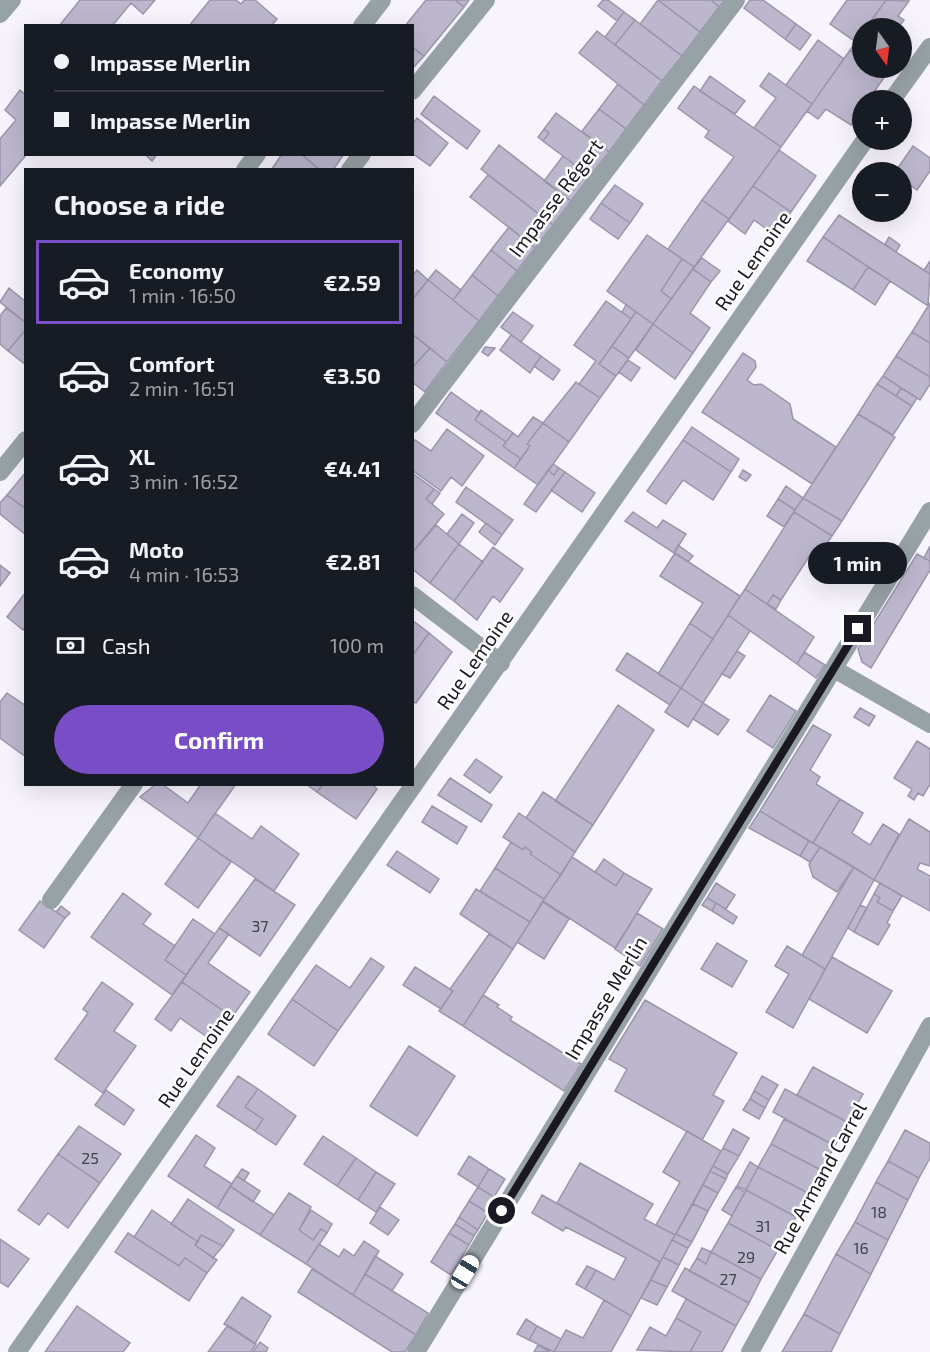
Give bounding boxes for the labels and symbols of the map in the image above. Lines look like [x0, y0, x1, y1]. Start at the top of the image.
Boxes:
north arrow [852, 18, 912, 78]
street label: Impasse Régert [503, 133, 608, 261]
street label: Rue Lemoine [709, 206, 795, 315]
callout: 1 min [808, 542, 908, 584]
street label: Rue Lemoine [431, 605, 517, 714]
route end [844, 615, 871, 642]
house number: 37 [251, 916, 269, 935]
street label: Impasse Merlin [559, 931, 651, 1064]
street label: Rue Lemoine [152, 1003, 238, 1112]
street label: Rue Armand Carrel [767, 1097, 871, 1258]
house number: 25 [81, 1148, 99, 1167]
route start [488, 1197, 515, 1224]
house number: 18 [871, 1202, 887, 1221]
house number: 31 [755, 1216, 771, 1235]
house number: 16 [853, 1238, 869, 1257]
house number: 29 [737, 1247, 755, 1266]
car [448, 1252, 482, 1292]
house number: 27 [719, 1269, 737, 1288]

